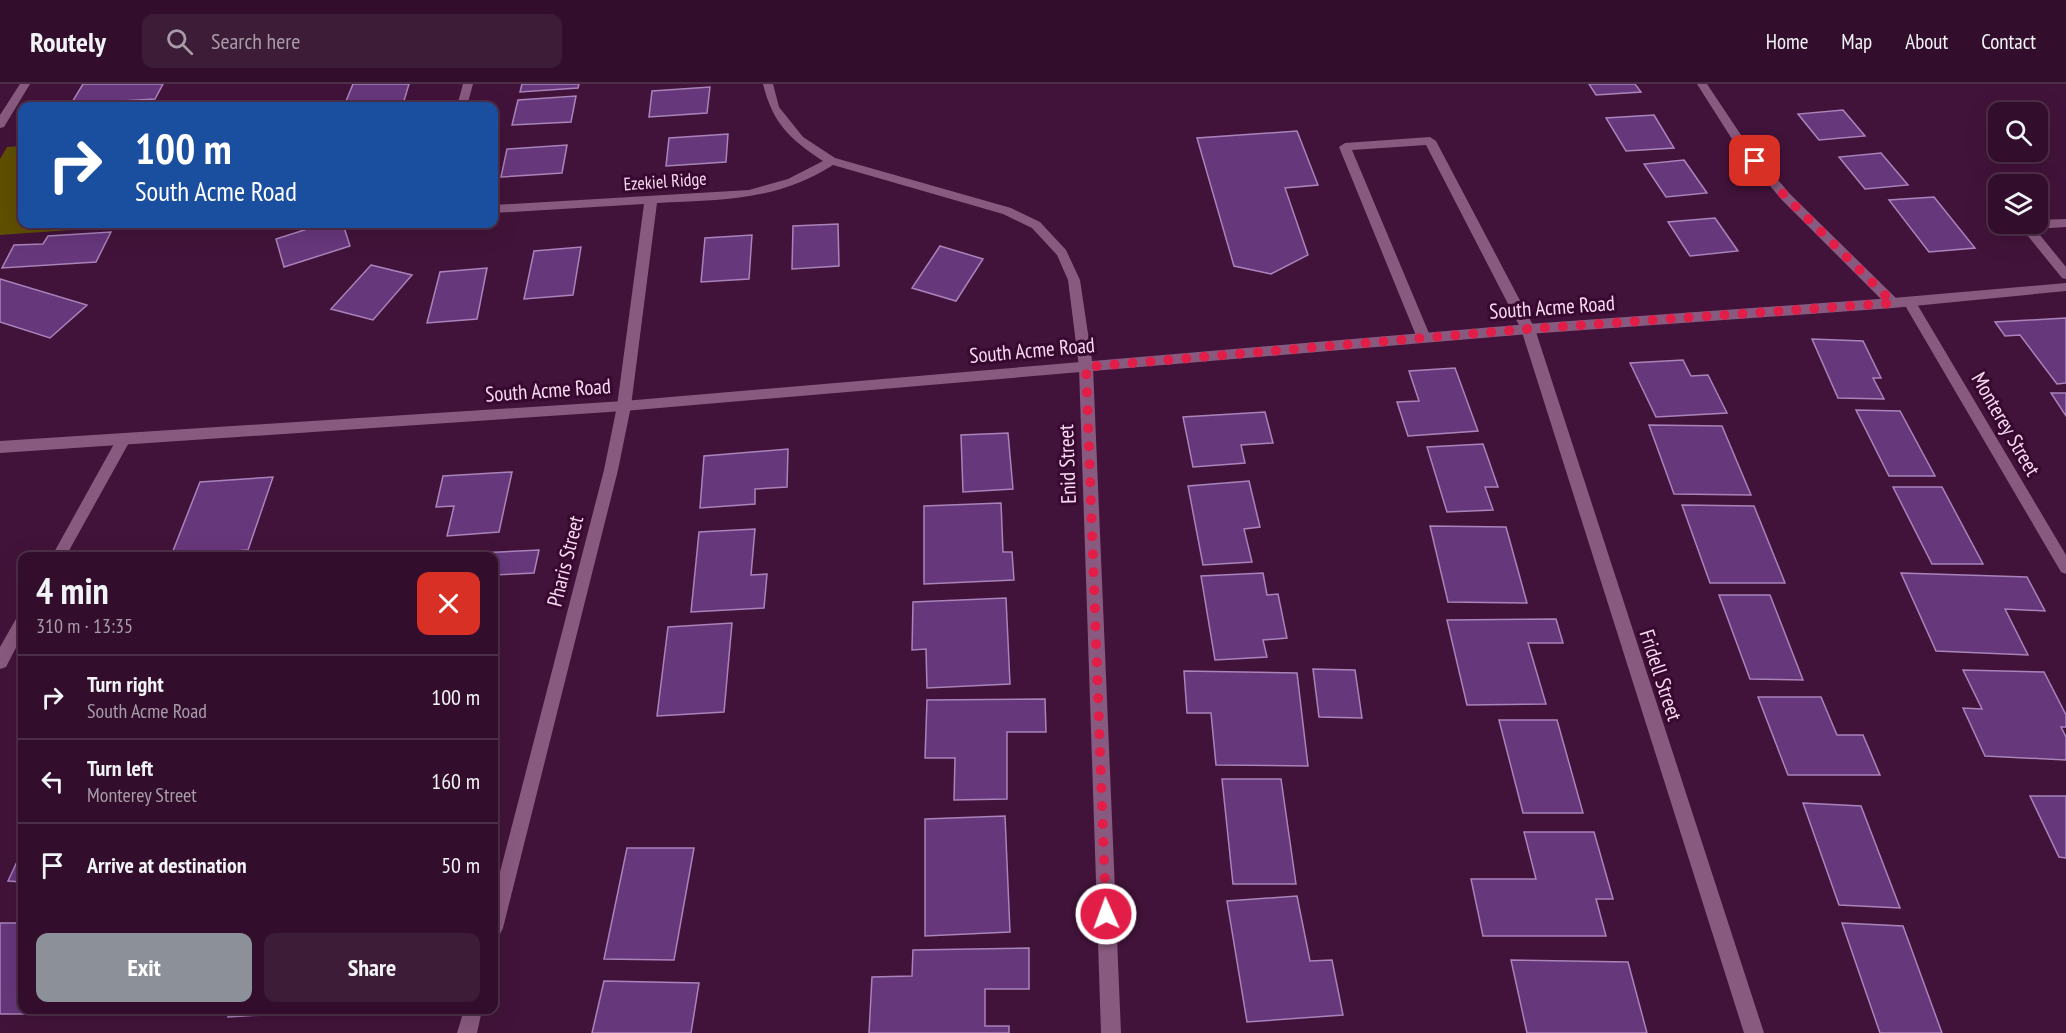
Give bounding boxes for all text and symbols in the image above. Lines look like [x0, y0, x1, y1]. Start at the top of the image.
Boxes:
search box [142, 14, 562, 68]
text: Routely [30, 23, 106, 60]
icon: search [163, 25, 196, 58]
text: Search here [211, 27, 300, 55]
text: Home [1766, 28, 1808, 55]
text: Map [1841, 28, 1872, 55]
text: About [1905, 28, 1948, 55]
text: Contact [1981, 28, 2036, 55]
map controls [1988, 102, 2048, 234]
button: search [1988, 102, 2048, 162]
text: 100 m [135, 121, 232, 176]
icon: right [36, 126, 114, 204]
pin [1729, 135, 1780, 186]
icon: arrive [1738, 144, 1771, 177]
street label: Ezekiel Ridge [623, 167, 707, 195]
text: South Acme Road [135, 174, 297, 208]
button: layers [1988, 174, 2048, 234]
street label: South Acme Road [1488, 289, 1616, 325]
street label: South Acme Road [968, 331, 1096, 369]
street label: Monterey Street [1966, 367, 2047, 481]
street label: South Acme Road [484, 372, 612, 408]
street label: Enid Street [1052, 423, 1082, 504]
street label: Pharis Street [541, 513, 589, 609]
text: 4 min [36, 567, 109, 614]
button: close [417, 572, 480, 635]
text: 310 m · 13:35 [36, 613, 133, 639]
street label: Fridell Street [1634, 626, 1689, 724]
text: Turn right [87, 670, 164, 698]
icon: right [36, 681, 69, 714]
text: 100 m [431, 683, 480, 711]
text: South Acme Road [87, 698, 207, 724]
text: Turn left [87, 754, 153, 782]
icon: left [36, 765, 69, 798]
text: 160 m [431, 767, 480, 795]
text: Monterey Street [87, 782, 197, 808]
icon: arrive [36, 849, 69, 882]
text: Arrive at destination [87, 851, 247, 879]
text: 50 m [441, 851, 480, 879]
position arrow [1074, 882, 1138, 946]
button: Exit [36, 933, 252, 1002]
button: Share [264, 933, 480, 1002]

